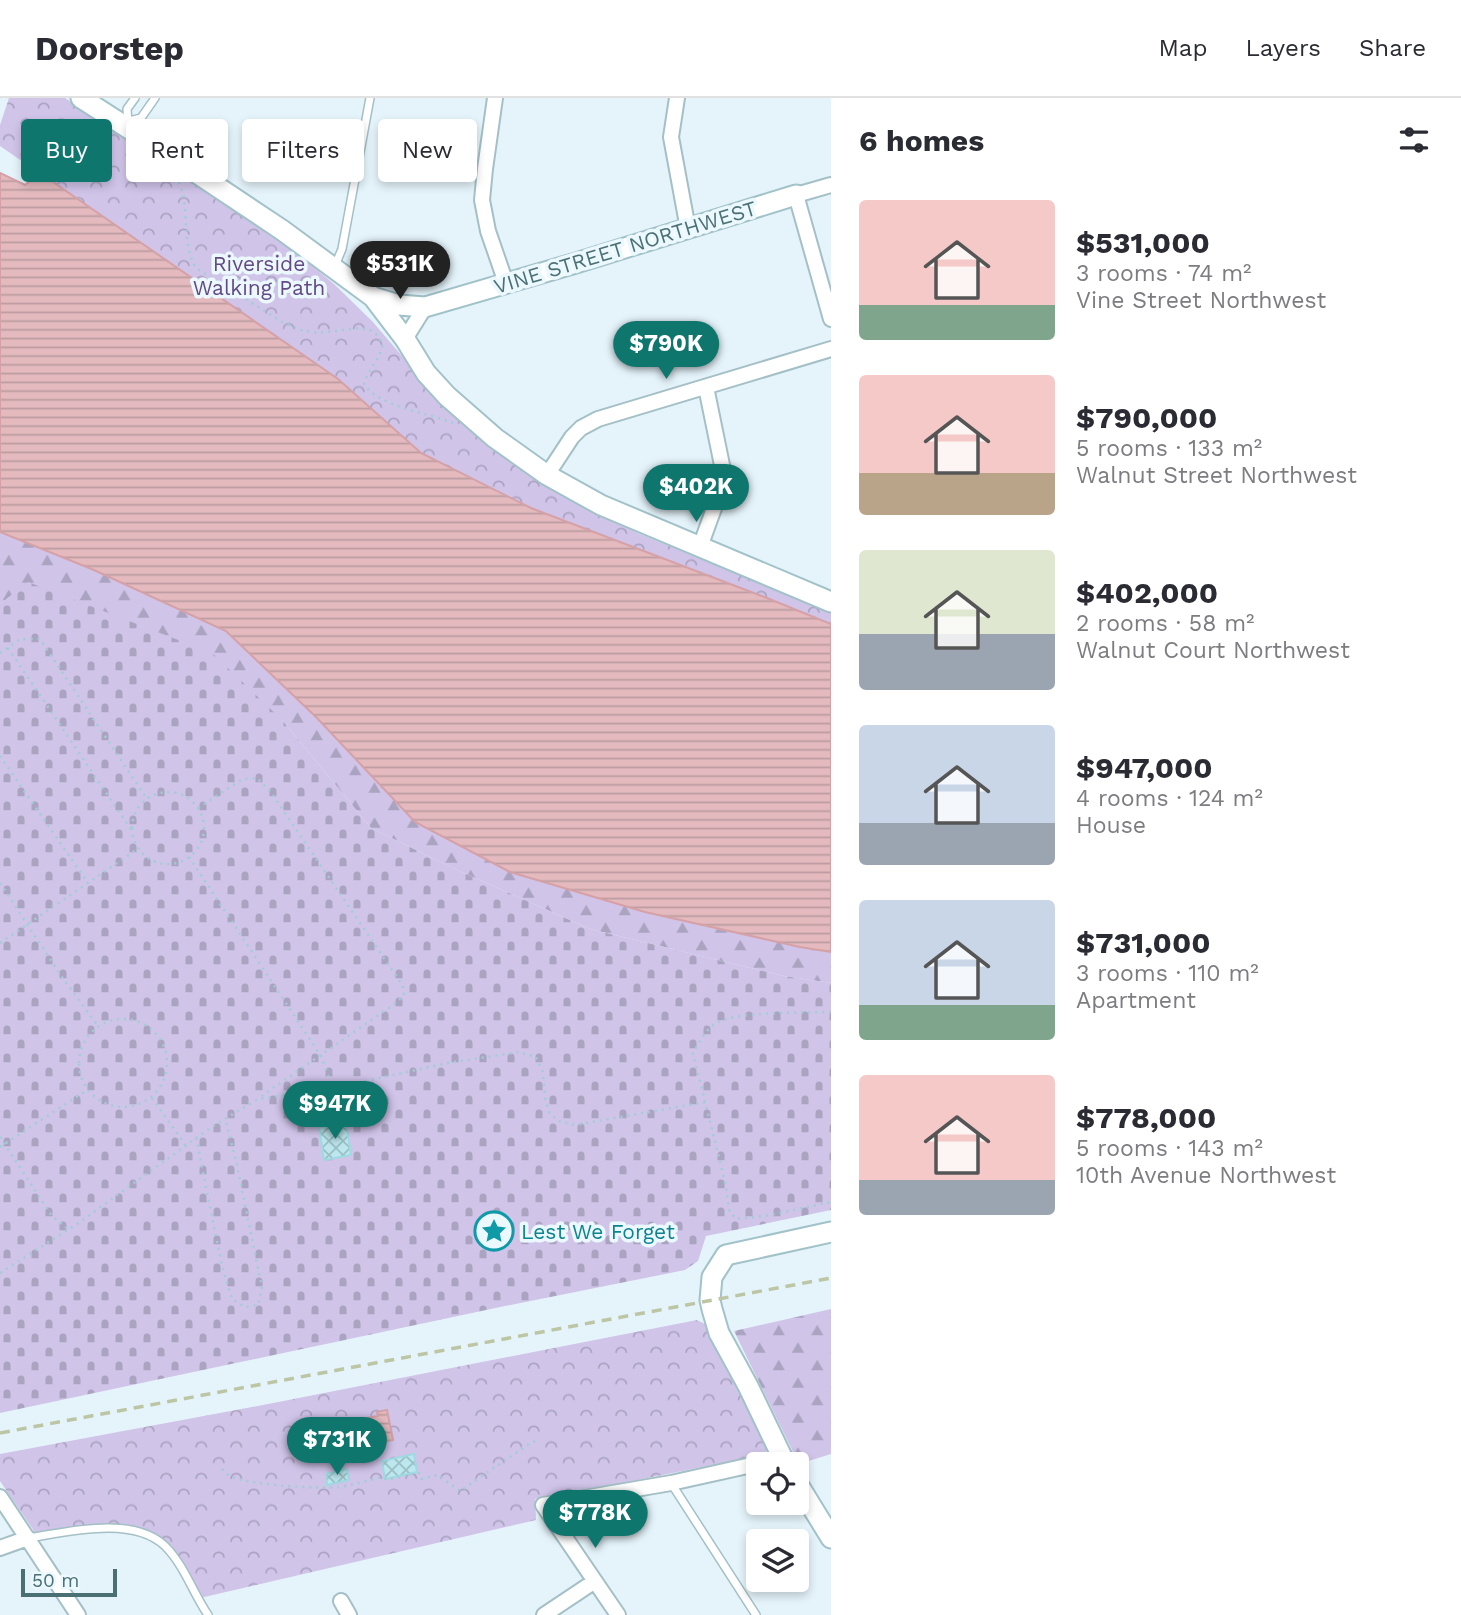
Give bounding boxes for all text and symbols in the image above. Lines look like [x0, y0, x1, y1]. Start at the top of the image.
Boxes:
text: Doorstep [35, 29, 184, 68]
text: Map [1159, 34, 1207, 62]
text: Layers [1245, 34, 1321, 62]
text: Share [1359, 34, 1426, 62]
chip: Buy [21, 119, 112, 182]
chip: Rent [126, 119, 228, 182]
chip: Filters [242, 119, 364, 182]
chip: New [378, 119, 477, 182]
icon: filters [1395, 121, 1433, 159]
text: 6 homes [859, 123, 984, 158]
street label: VINE STREET NORTHWEST [491, 195, 760, 299]
text: $531,000 [1076, 225, 1210, 260]
icon: home [915, 228, 999, 312]
pin: $531K [351, 242, 449, 301]
text: $531K [366, 250, 434, 277]
park label: Riverside Walking Path [193, 251, 325, 300]
text: 3 rooms · 74 m² [1076, 260, 1251, 287]
text: Vine Street Northwest [1076, 287, 1326, 314]
pin: $790K [617, 322, 715, 381]
text: $790K [629, 330, 703, 357]
text: $790,000 [1076, 400, 1217, 435]
icon: home [915, 403, 999, 487]
text: 5 rooms · 133 m² [1076, 435, 1262, 462]
text: Walnut Street Northwest [1076, 462, 1357, 489]
pin: $402K [647, 464, 745, 524]
text: $402K [659, 473, 733, 500]
text: $402,000 [1076, 575, 1218, 610]
icon: home [915, 578, 999, 662]
text: 2 rooms · 58 m² [1076, 610, 1255, 637]
text: Walnut Court Northwest [1076, 637, 1350, 664]
text: $947,000 [1076, 750, 1213, 785]
icon: home [915, 753, 999, 837]
text: 4 rooms · 124 m² [1076, 785, 1263, 812]
text: House [1076, 812, 1146, 839]
text: $731,000 [1076, 925, 1211, 960]
icon: home [915, 928, 999, 1012]
text: 3 rooms · 110 m² [1076, 960, 1259, 987]
text: Apartment [1076, 987, 1196, 1014]
pin: $947K [286, 1082, 384, 1141]
text: $947K [299, 1090, 371, 1117]
text: $778,000 [1076, 1100, 1216, 1135]
icon: home [915, 1103, 999, 1187]
text: 5 rooms · 143 m² [1076, 1135, 1263, 1162]
text: 10th Avenue Northwest [1076, 1162, 1336, 1189]
place icon: Lest We Forget [473, 1210, 515, 1252]
place label: Lest We Forget [521, 1219, 675, 1244]
pin: $731K [288, 1418, 386, 1477]
text: $731K [303, 1426, 371, 1453]
map controls [746, 1452, 809, 1592]
button: locate [746, 1452, 809, 1515]
pin: $778K [546, 1490, 644, 1550]
text: $778K [559, 1499, 631, 1526]
button: layers [746, 1529, 809, 1592]
scale bar [21, 1566, 117, 1598]
text: 50 m [32, 1569, 79, 1592]

